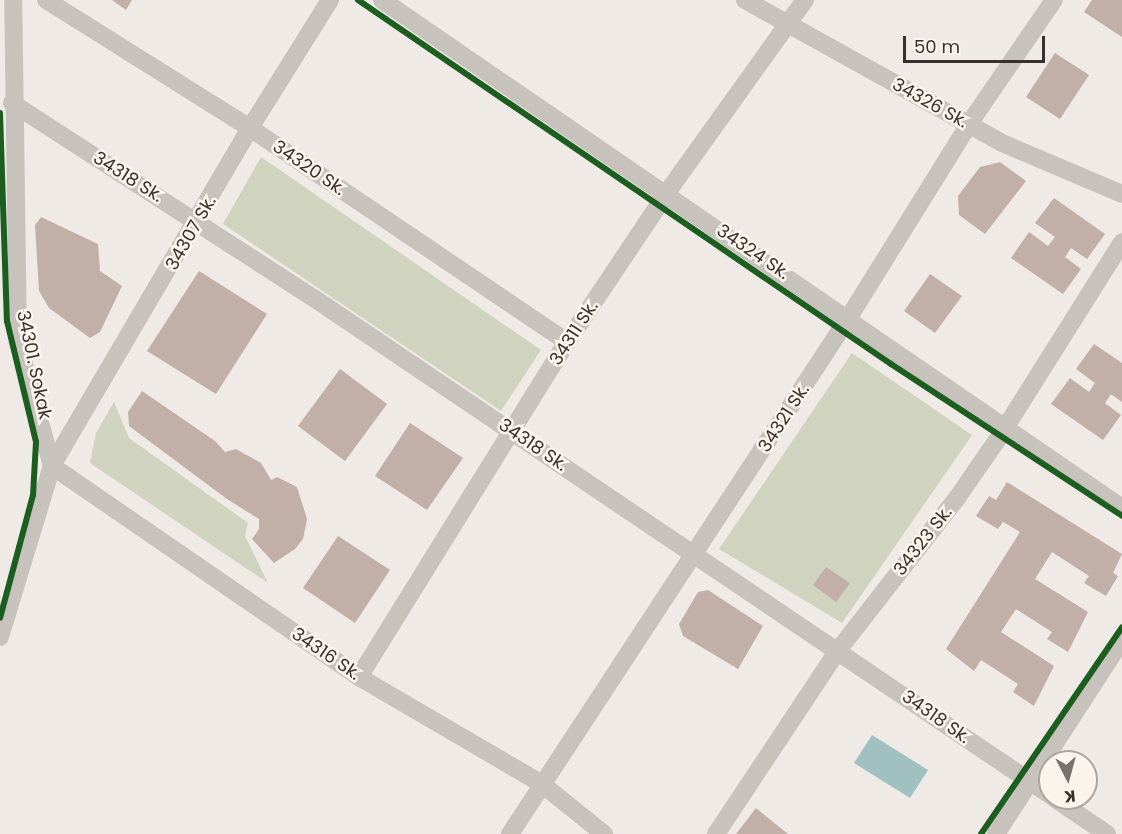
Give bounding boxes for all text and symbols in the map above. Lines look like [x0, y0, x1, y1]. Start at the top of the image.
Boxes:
scale bar [906, 24, 1048, 62]
text: 50 m [914, 34, 960, 59]
street label: 34326 Sk. [889, 74, 971, 132]
street label: 34320 Sk. [269, 136, 349, 200]
street label: 34318 Sk. [89, 147, 167, 207]
street label: 34307 Sk. [161, 192, 221, 274]
street label: 34324 Sk. [713, 220, 793, 284]
street label: 34311 Sk. [545, 297, 603, 369]
street label: 34301. Sokak [12, 308, 56, 422]
street label: 34321 Sk. [754, 380, 814, 456]
street label: 34318 Sk. [495, 414, 571, 476]
street label: 34323 Sk. [889, 502, 957, 580]
street label: 34316 Sk. [288, 623, 364, 685]
street label: 34318 Sk. [898, 686, 974, 748]
north arrow [1038, 750, 1098, 810]
text: K [1063, 784, 1076, 808]

